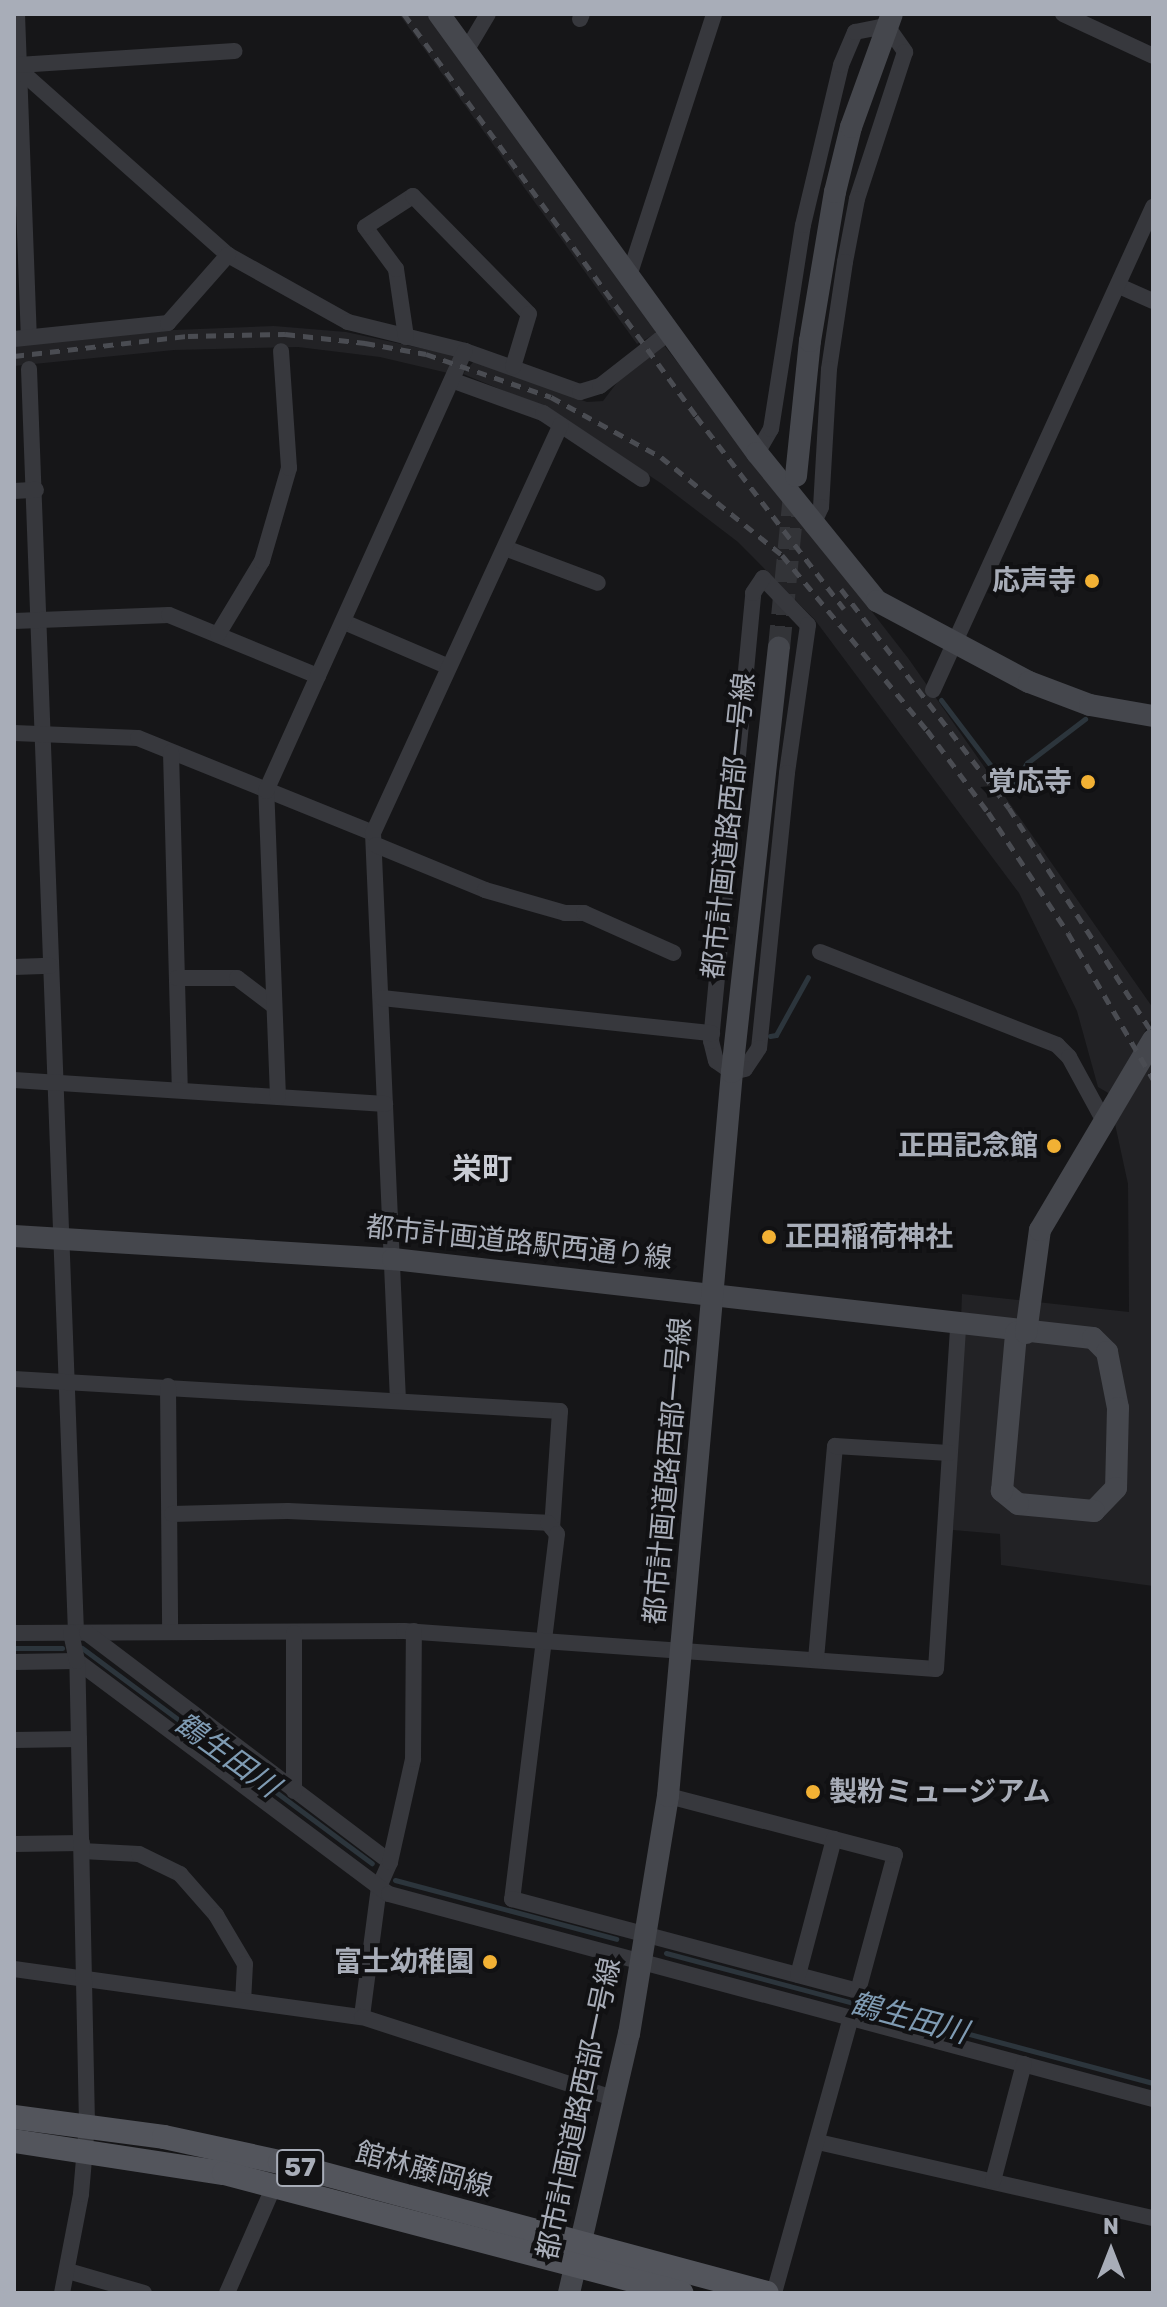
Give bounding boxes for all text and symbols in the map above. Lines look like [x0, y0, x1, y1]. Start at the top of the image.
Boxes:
place label: 応声寺 [992, 564, 1076, 598]
marker: 応声寺 [1083, 572, 1101, 590]
street label: 都市計画道路西部一号線 [696, 671, 762, 981]
place label: 覚応寺 [988, 765, 1072, 799]
marker: 覚応寺 [1079, 773, 1097, 791]
place label: 正田記念館 [898, 1129, 1038, 1163]
marker: 正田記念館 [1045, 1137, 1063, 1155]
district label: 栄町 [452, 1151, 512, 1187]
street label: 都市計画道路駅西通り線 [364, 1210, 674, 1276]
place label: 正田稲荷神社 [785, 1220, 953, 1254]
marker: 正田稲荷神社 [760, 1228, 778, 1246]
street label: 都市計画道路西部一号線 [638, 1316, 698, 1626]
water label: 鶴生田川 [168, 1705, 286, 1805]
place label: 製粉ミュージアム [829, 1775, 1053, 1809]
marker: 製粉ミュージアム [804, 1783, 822, 1801]
place label: 富士幼稚園 [334, 1945, 474, 1979]
marker: 富士幼稚園 [481, 1953, 499, 1971]
street label: 都市計画道路西部一号線 [531, 1955, 627, 2263]
water label: 鶴生田川 [846, 1985, 972, 2051]
street label: 館林藤岡線 [352, 2136, 496, 2204]
road number: 57 [276, 2146, 324, 2190]
north arrow [1071, 2211, 1151, 2291]
text: N [1103, 2213, 1119, 2240]

